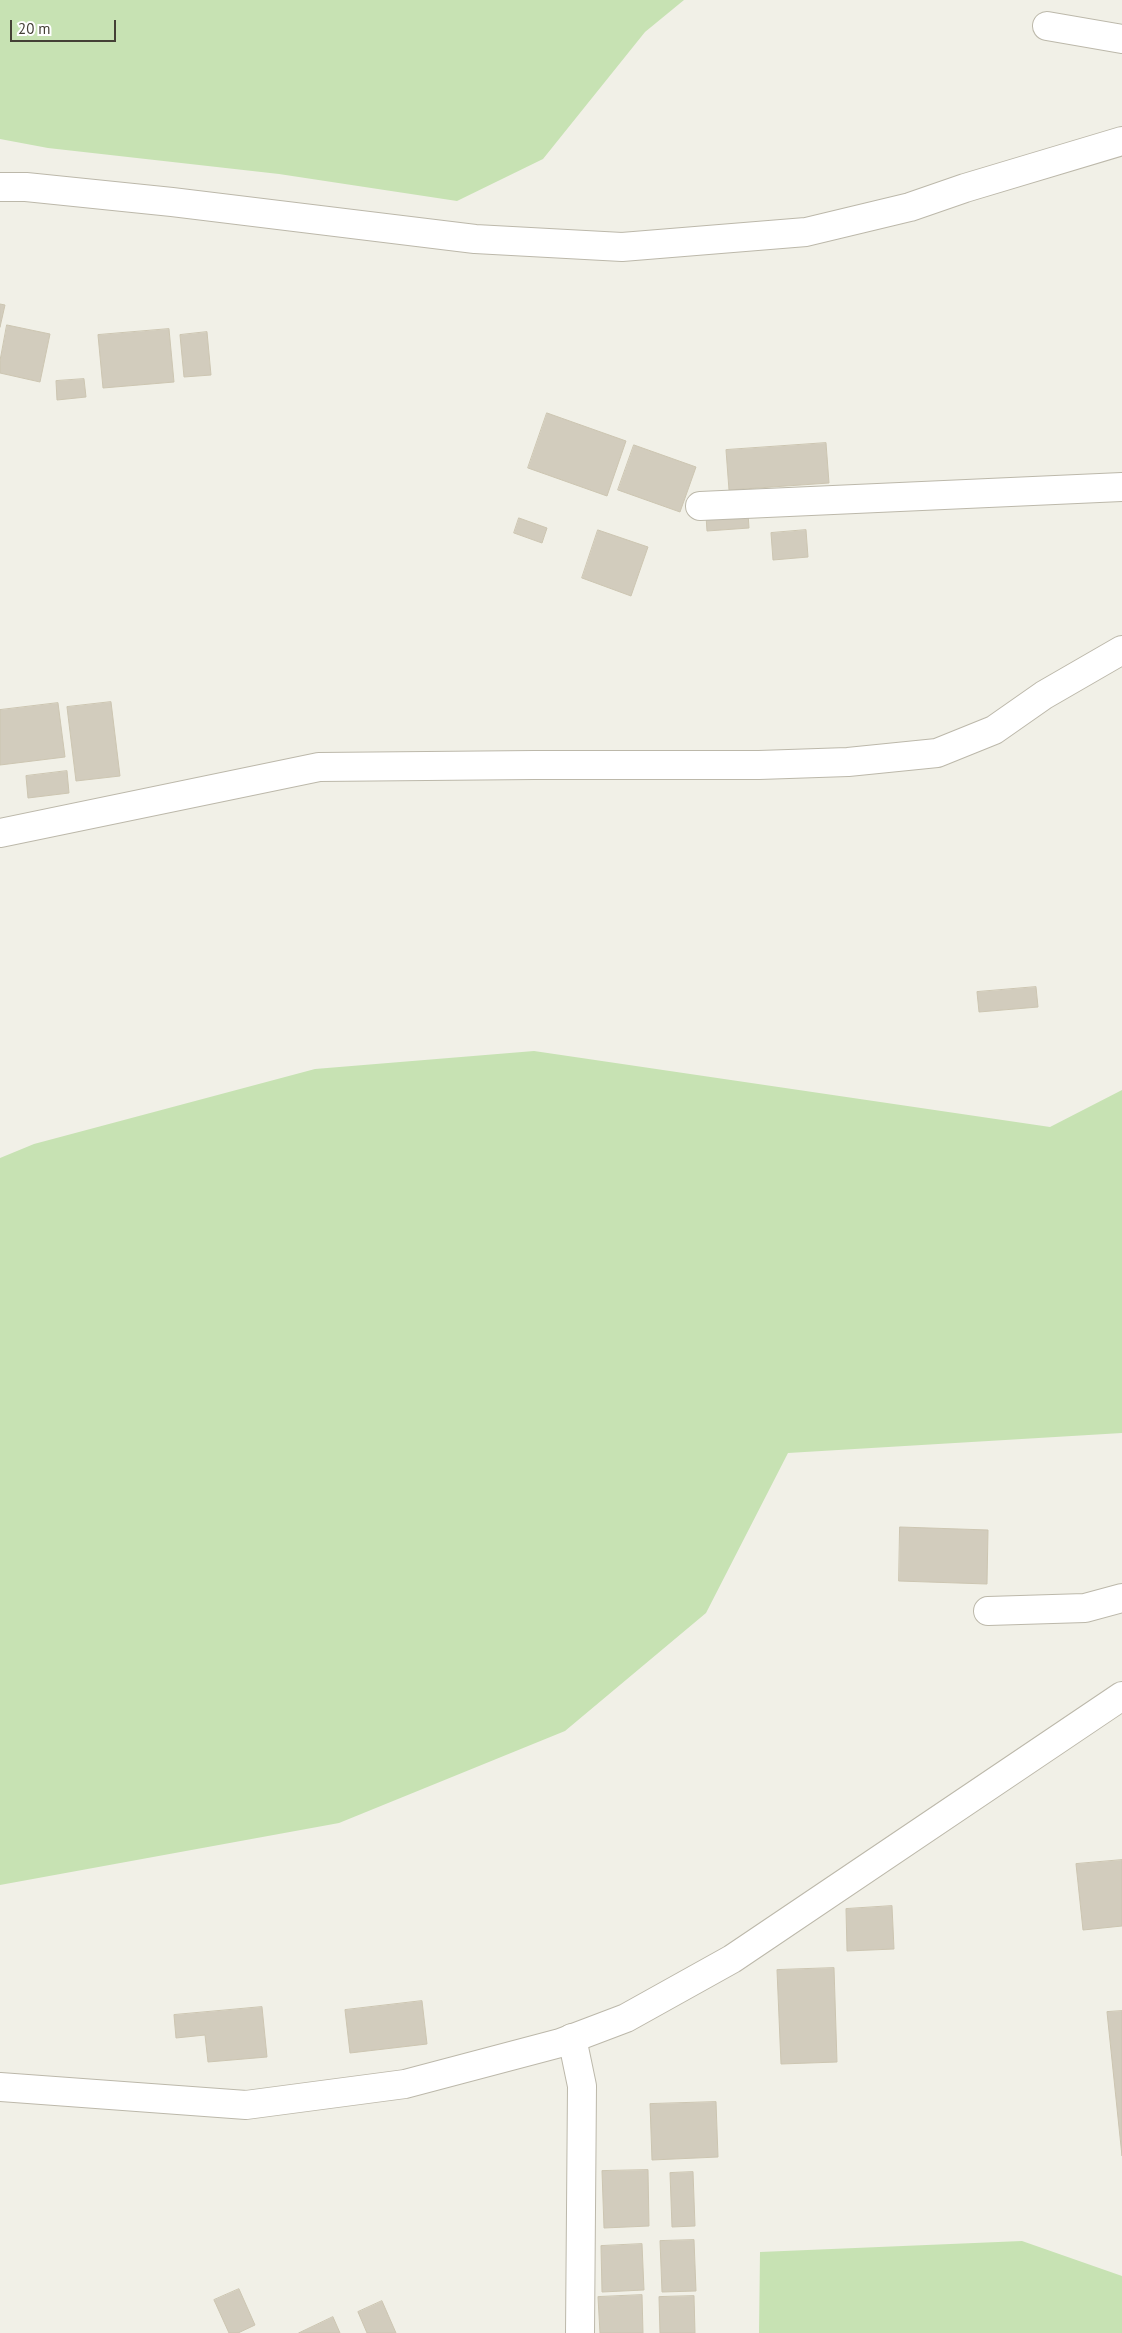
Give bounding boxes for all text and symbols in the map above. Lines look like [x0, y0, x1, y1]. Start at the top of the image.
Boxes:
scale bar [12, 10, 119, 42]
text: 20 m [18, 19, 51, 38]

